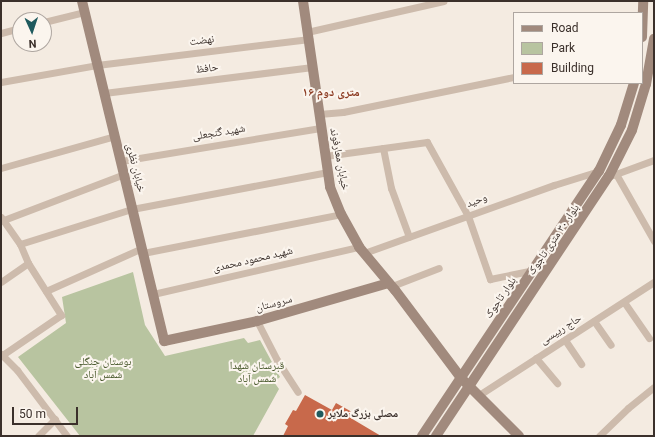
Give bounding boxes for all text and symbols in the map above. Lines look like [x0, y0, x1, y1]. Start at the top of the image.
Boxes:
north arrow [12, 12, 52, 52]
legend [513, 12, 643, 84]
text: Road [551, 21, 579, 35]
street label: نهضت [189, 33, 215, 49]
text: N [28, 37, 37, 50]
text: Park [551, 41, 575, 55]
street label: حافظ [195, 61, 219, 77]
text: Building [551, 61, 594, 75]
district label: ۱۶ متری دوم [302, 86, 360, 100]
street label: شهید گنجعلی [192, 122, 246, 144]
street label: خیابان معارفوند [326, 127, 352, 191]
street label: خیابان نظری [123, 142, 147, 194]
street label: وحید [465, 191, 489, 211]
street label: بلوار ۳۰ متری تاجوک [525, 202, 583, 278]
street label: شهید محمود محمدی [212, 244, 294, 276]
street label: بلوار تاجوک [482, 275, 520, 321]
street label: سروستان [254, 293, 294, 315]
street label: حاج رییسی [538, 312, 584, 348]
park label: بوستان جنگلی شمس آباد [75, 356, 131, 382]
park label: قبرستان شهدا شمس آباد [230, 360, 284, 386]
scale bar [14, 399, 80, 425]
text: 50 m [19, 407, 46, 421]
place label: مصلی بزرگ ملایر [328, 407, 398, 421]
marker: مصلی بزرگ ملایر [315, 409, 325, 419]

